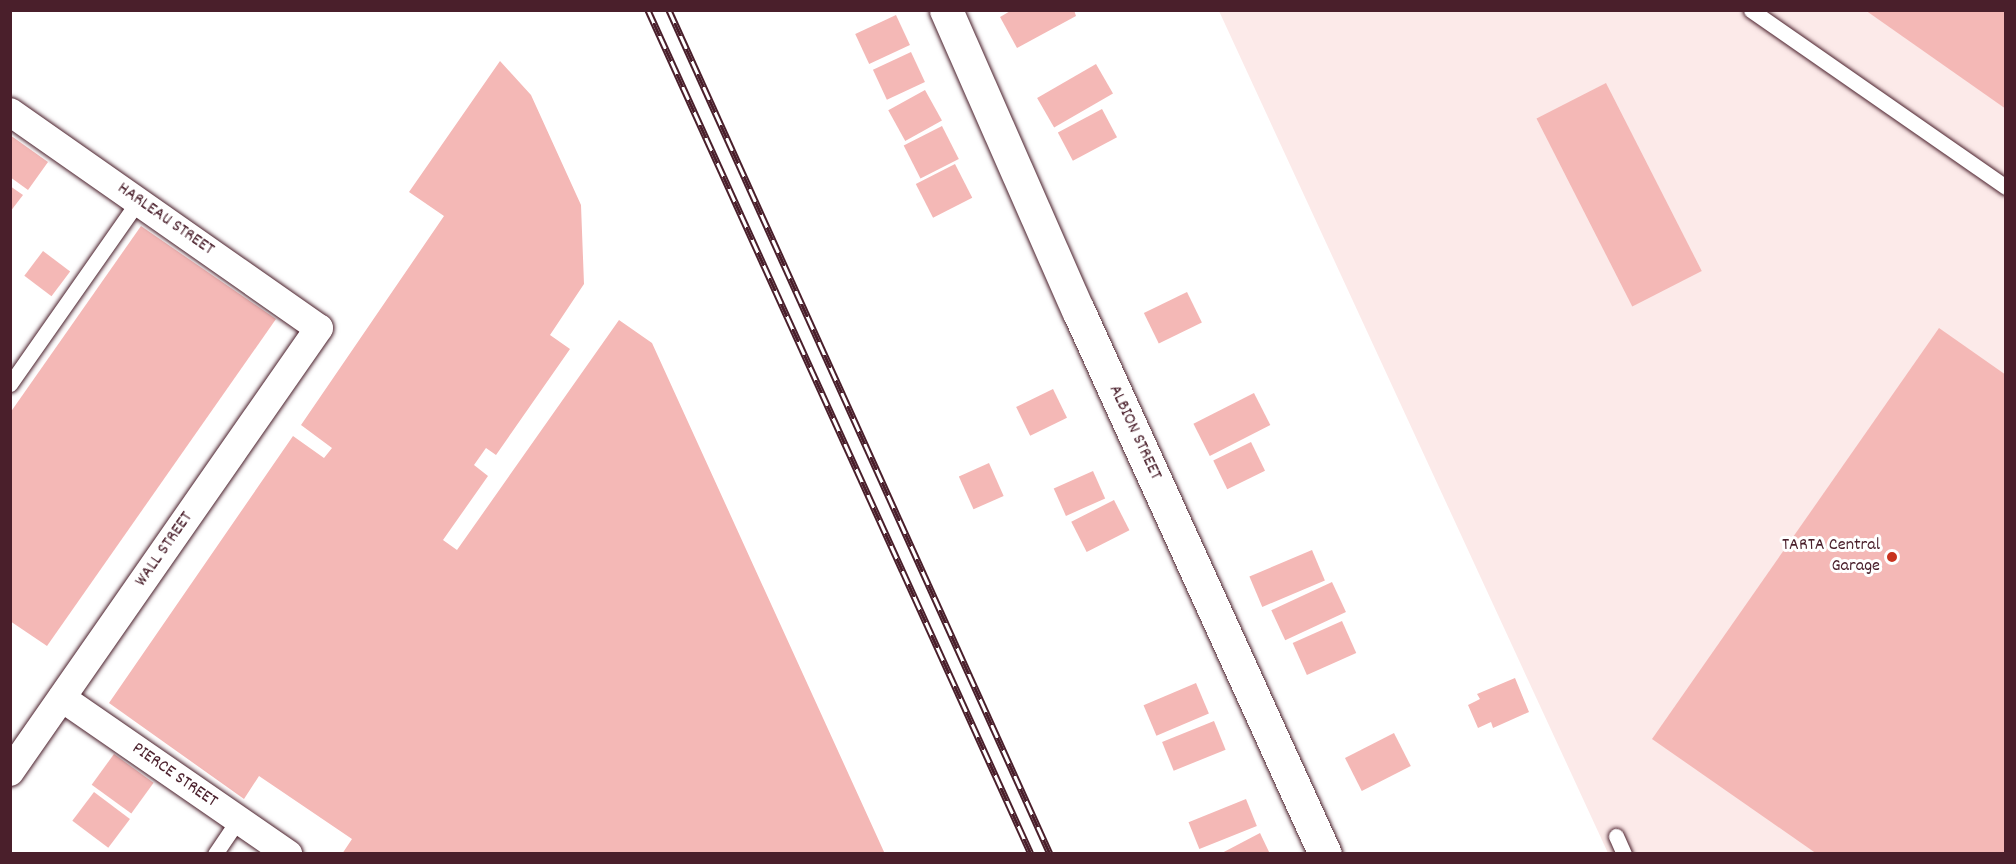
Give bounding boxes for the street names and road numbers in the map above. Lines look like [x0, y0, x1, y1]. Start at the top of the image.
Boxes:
street label: HARLEAU STREET [112, 179, 218, 261]
street label: ALBION STREET [1103, 382, 1165, 484]
street label: WALL STREET [131, 508, 199, 592]
street label: PIERCE STREET [127, 739, 221, 813]

